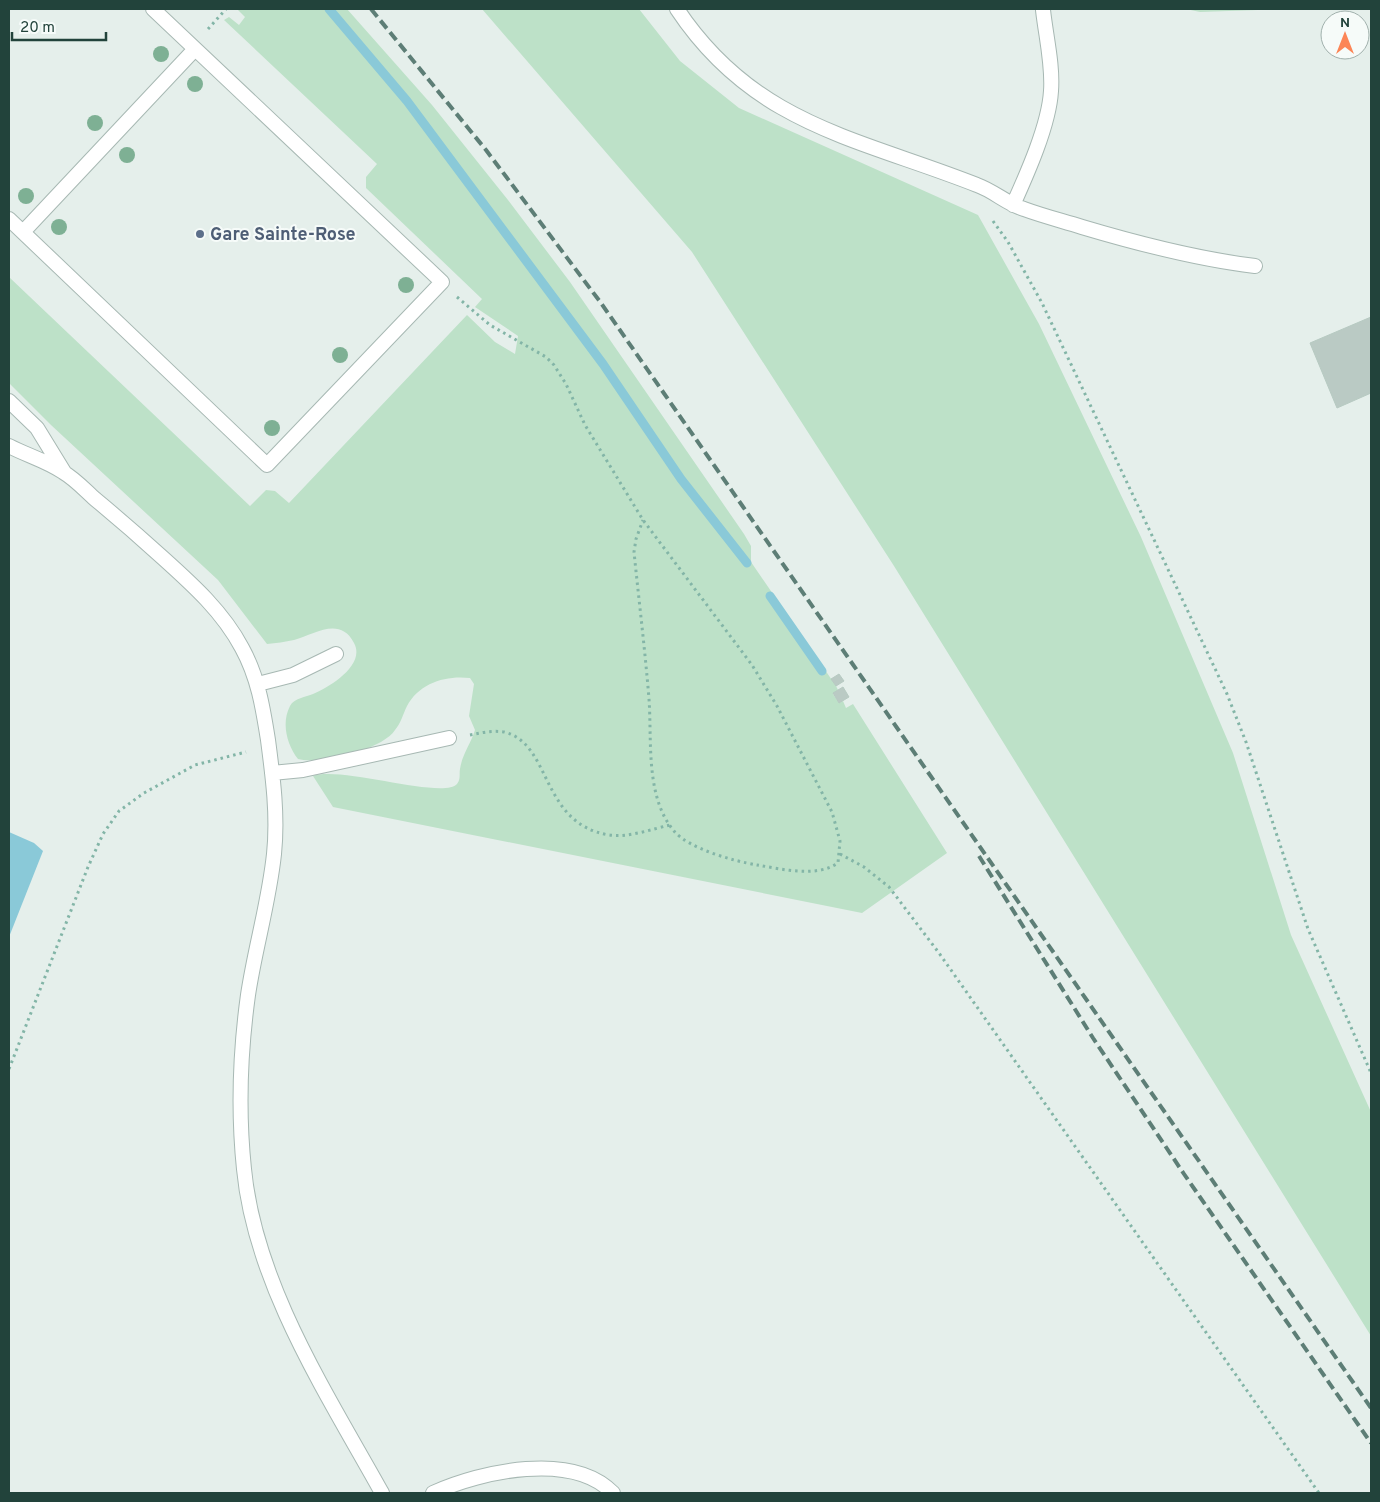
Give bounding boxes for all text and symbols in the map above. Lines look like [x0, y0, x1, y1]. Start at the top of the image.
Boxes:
scale bar [12, 10, 106, 42]
north arrow [1320, 10, 1370, 60]
text: N [1340, 15, 1350, 32]
text: 20 m [20, 19, 55, 38]
place label: Gare Sainte-Rose [210, 224, 356, 247]
marker: Gare Sainte-Rose [194, 228, 206, 240]

